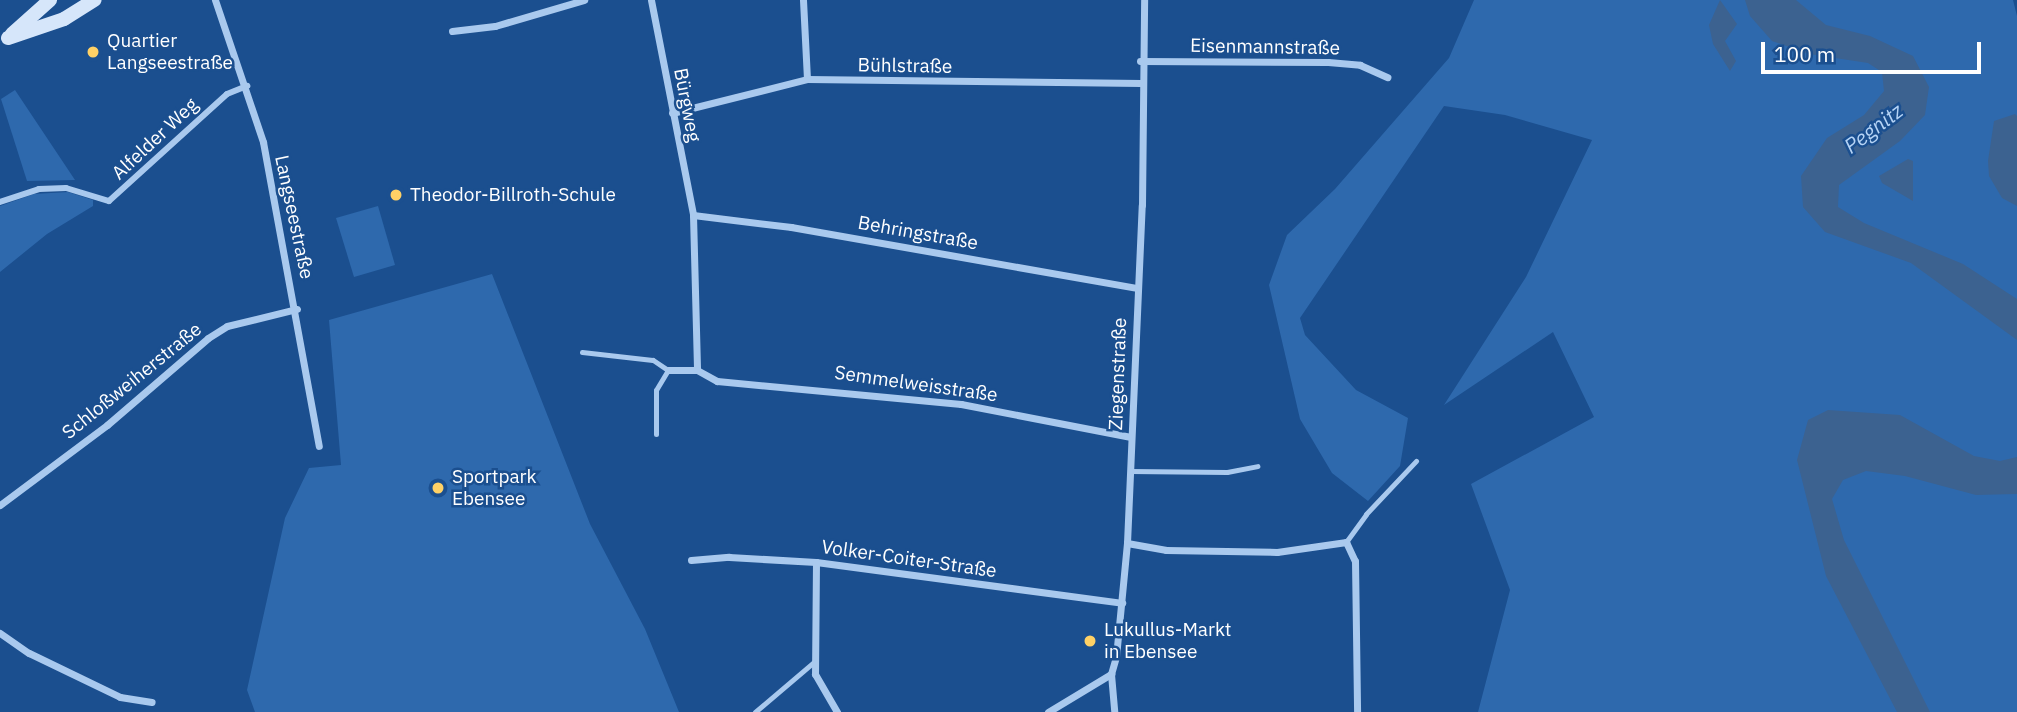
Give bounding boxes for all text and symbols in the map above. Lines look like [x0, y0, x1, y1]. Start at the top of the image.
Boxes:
scale bar [1765, 28, 1986, 72]
place label: Quartier Langseestraße [107, 30, 233, 74]
street label: Eisenmannstraße [1190, 34, 1340, 60]
text: 100 m [1774, 40, 1835, 68]
marker: Quartier Langseestraße [85, 44, 101, 60]
street label: Bühlstraße [858, 54, 952, 78]
street label: Bürgweg [669, 66, 705, 144]
street label: Alfelder Weg [107, 93, 203, 185]
water label: Pegnitz [1839, 98, 1907, 158]
street label: Langseestraße [270, 153, 318, 281]
place label: Theodor-Billroth-Schule [410, 184, 616, 206]
marker: Theodor-Billroth-Schule [388, 187, 404, 203]
street label: Behringstraße [856, 211, 980, 255]
street label: Ziegenstraße [1105, 317, 1131, 431]
street label: Schloßweiherstraße [58, 318, 206, 444]
street label: Semmelweisstraße [833, 361, 999, 407]
place label: Sportpark Ebensee [452, 466, 537, 510]
marker: Sportpark Ebensee [430, 480, 446, 496]
street label: Volker-Coiter-Straße [820, 535, 998, 583]
place label: Lukullus-Markt in Ebensee [1104, 619, 1231, 663]
marker: Lukullus-Markt in Ebensee [1082, 633, 1098, 649]

